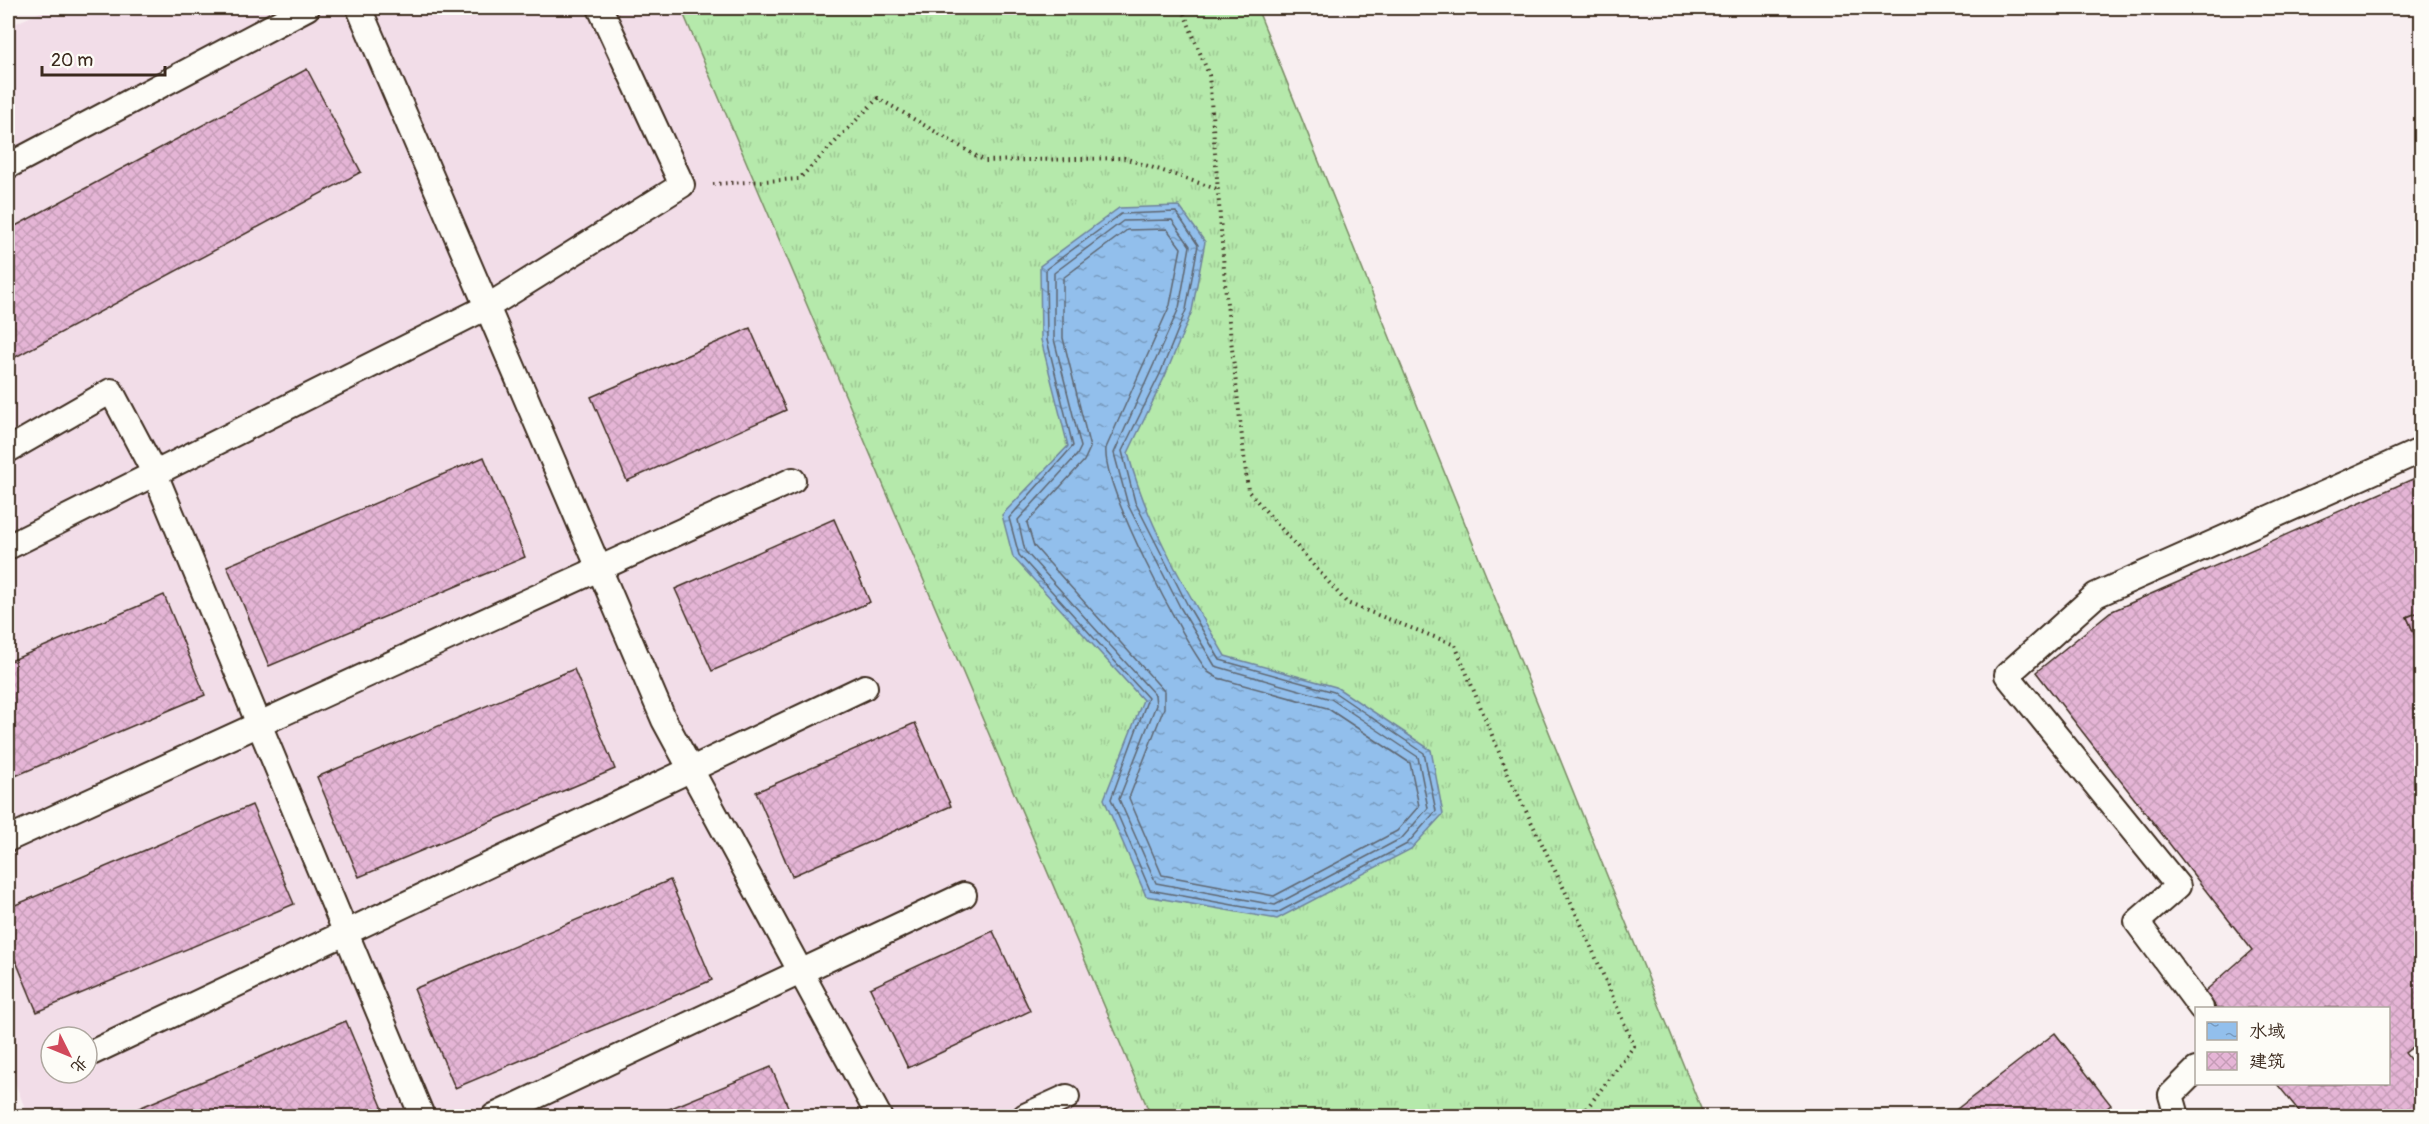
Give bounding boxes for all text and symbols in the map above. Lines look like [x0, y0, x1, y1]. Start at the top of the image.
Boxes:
scale bar [42, 39, 165, 77]
text: 20 m [51, 49, 93, 72]
legend [2195, 1007, 2390, 1085]
text: 水域 [2249, 1020, 2285, 1043]
north arrow [39, 1025, 99, 1085]
text: 建筑 [2249, 1050, 2285, 1073]
text: 北 [66, 1052, 92, 1077]

